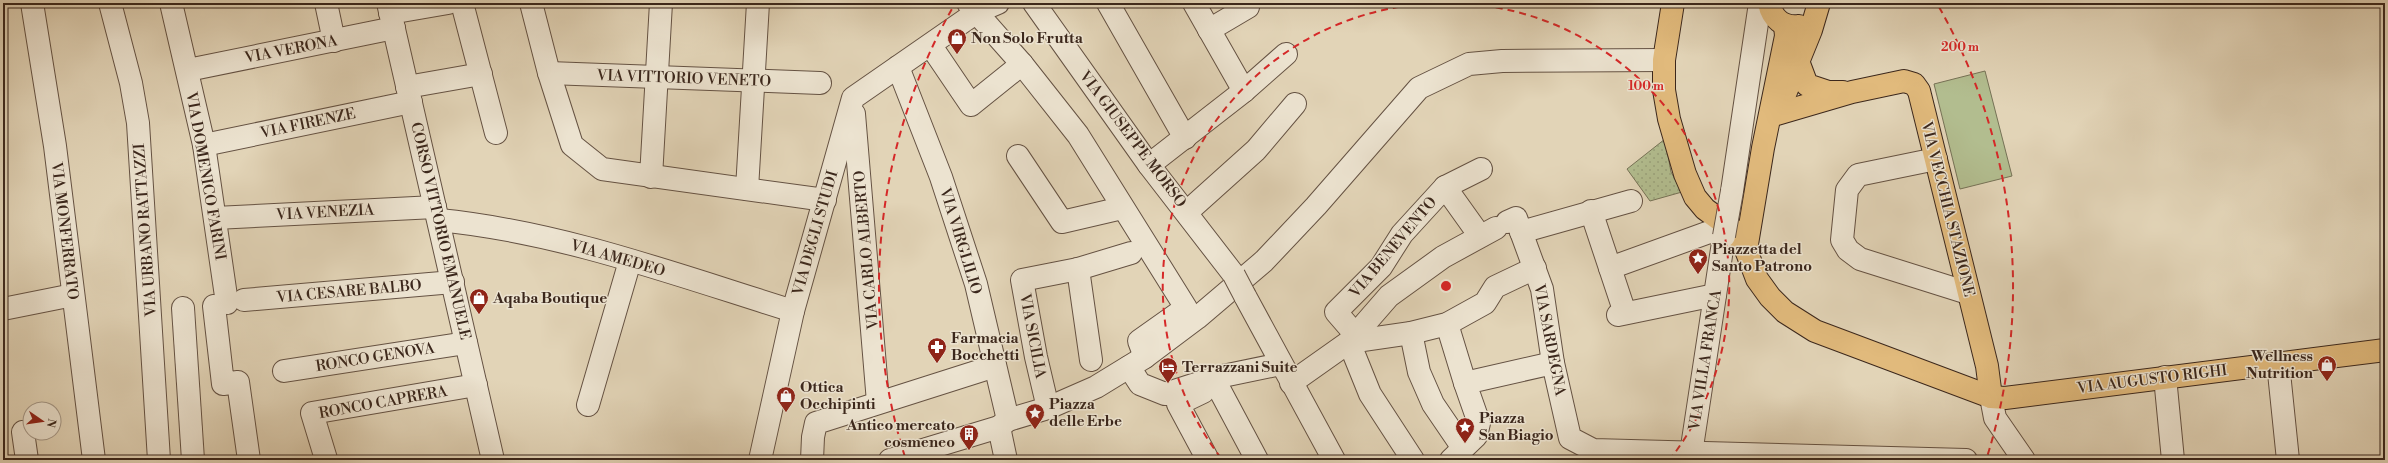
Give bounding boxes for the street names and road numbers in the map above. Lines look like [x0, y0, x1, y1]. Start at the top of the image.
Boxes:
street label: VIA VERONA [242, 31, 340, 68]
street label: VIA VITTORIO VENETO [595, 66, 772, 91]
street label: VIA GIUSEPPE MORSO [1074, 66, 1190, 212]
street label: VIA DOMENICO FARINI [181, 89, 230, 262]
street label: VIA FIRENZE [258, 104, 358, 143]
street label: VIA VECCHIA STAZIONE [1916, 119, 1978, 299]
street label: CORSO VITTORIO EMANUELE [406, 120, 475, 342]
street label: VIA URBANO RATTAZZI [130, 142, 161, 318]
street label: VIA MONFERRATO [47, 160, 82, 301]
street label: VIA DEGLI STUDI [788, 168, 842, 299]
street label: VIA CARLO ALBERTO [850, 169, 883, 331]
street label: VIA VIRGLILIO [935, 185, 986, 297]
street label: VIA BENEVENTO [1345, 193, 1441, 302]
street label: VIA VENEZIA [275, 200, 375, 225]
street label: VIA AMEDEO [568, 236, 668, 281]
street label: VIA CESARE BALBO [275, 276, 423, 307]
street label: VIA SARDEGNA [1529, 282, 1570, 398]
street label: VIA VILLA FRANCA [1685, 288, 1726, 433]
street label: VIA SICILIA [1015, 291, 1050, 381]
street label: RONCO GENOVA [314, 339, 437, 376]
street label: VIA AUGUSTO RIGHI [2075, 361, 2228, 398]
street label: RONCO CAPRERA [317, 382, 450, 423]

